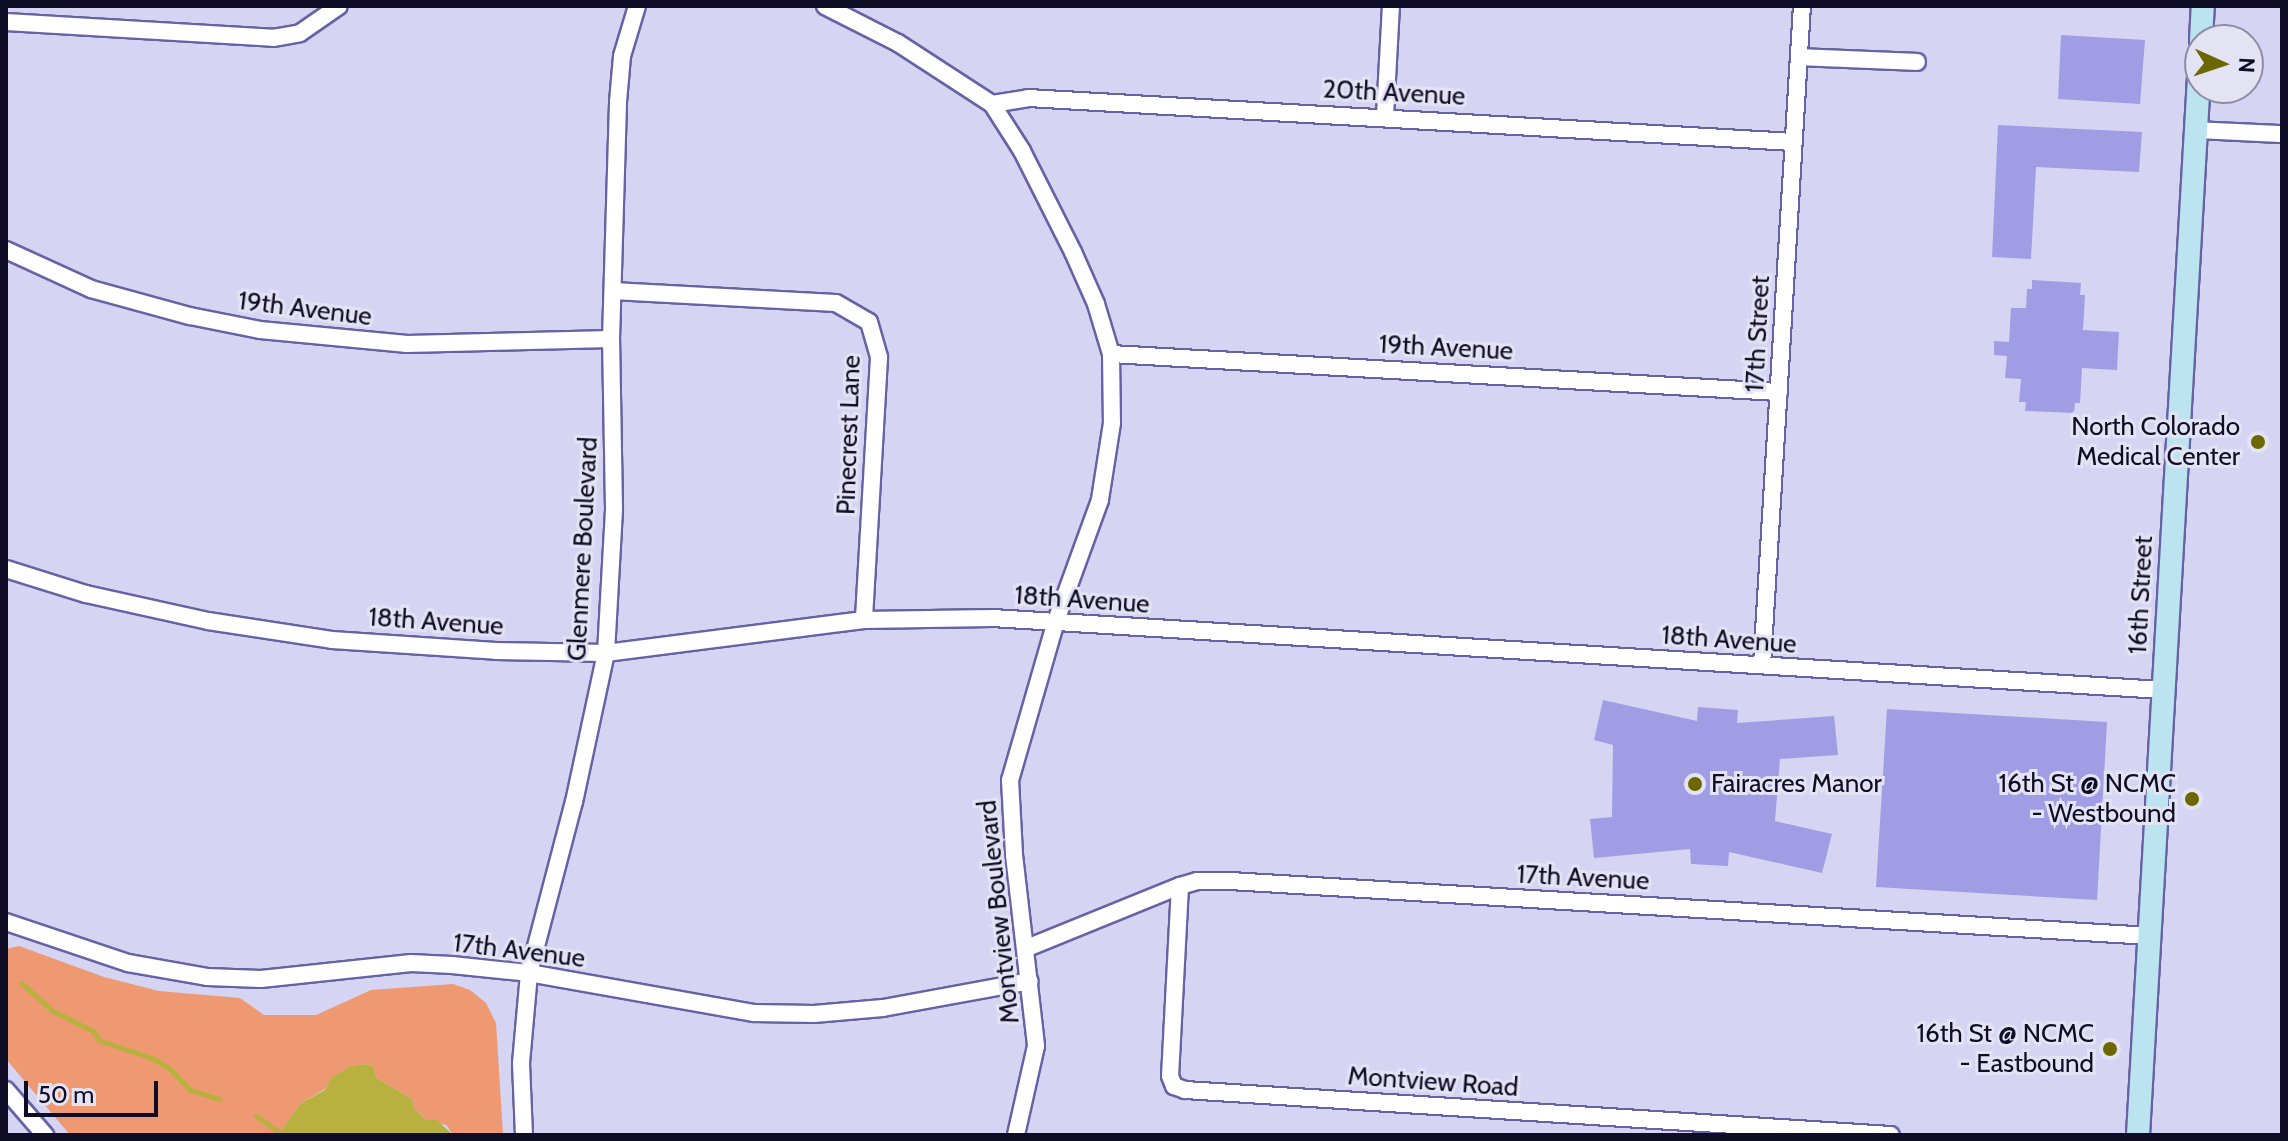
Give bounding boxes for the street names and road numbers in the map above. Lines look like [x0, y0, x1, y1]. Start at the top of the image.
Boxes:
street label: 20th Avenue [1322, 74, 1466, 112]
street label: 17th Street [1739, 275, 1777, 393]
street label: 19th Avenue [236, 285, 374, 333]
street label: 19th Avenue [1378, 329, 1514, 367]
street label: Pinecrest Lane [831, 355, 867, 515]
street label: Glenmere Boulevard [562, 436, 604, 662]
street label: 16th Street [2122, 535, 2160, 655]
street label: 18th Avenue [1013, 580, 1151, 620]
street label: 18th Avenue [367, 602, 505, 642]
street label: 18th Avenue [1660, 620, 1798, 660]
street label: Montview Boulevard [972, 799, 1026, 1025]
street label: 17th Avenue [1516, 859, 1650, 897]
street label: 17th Avenue [451, 927, 587, 975]
street label: Montview Road [1347, 1060, 1519, 1104]

